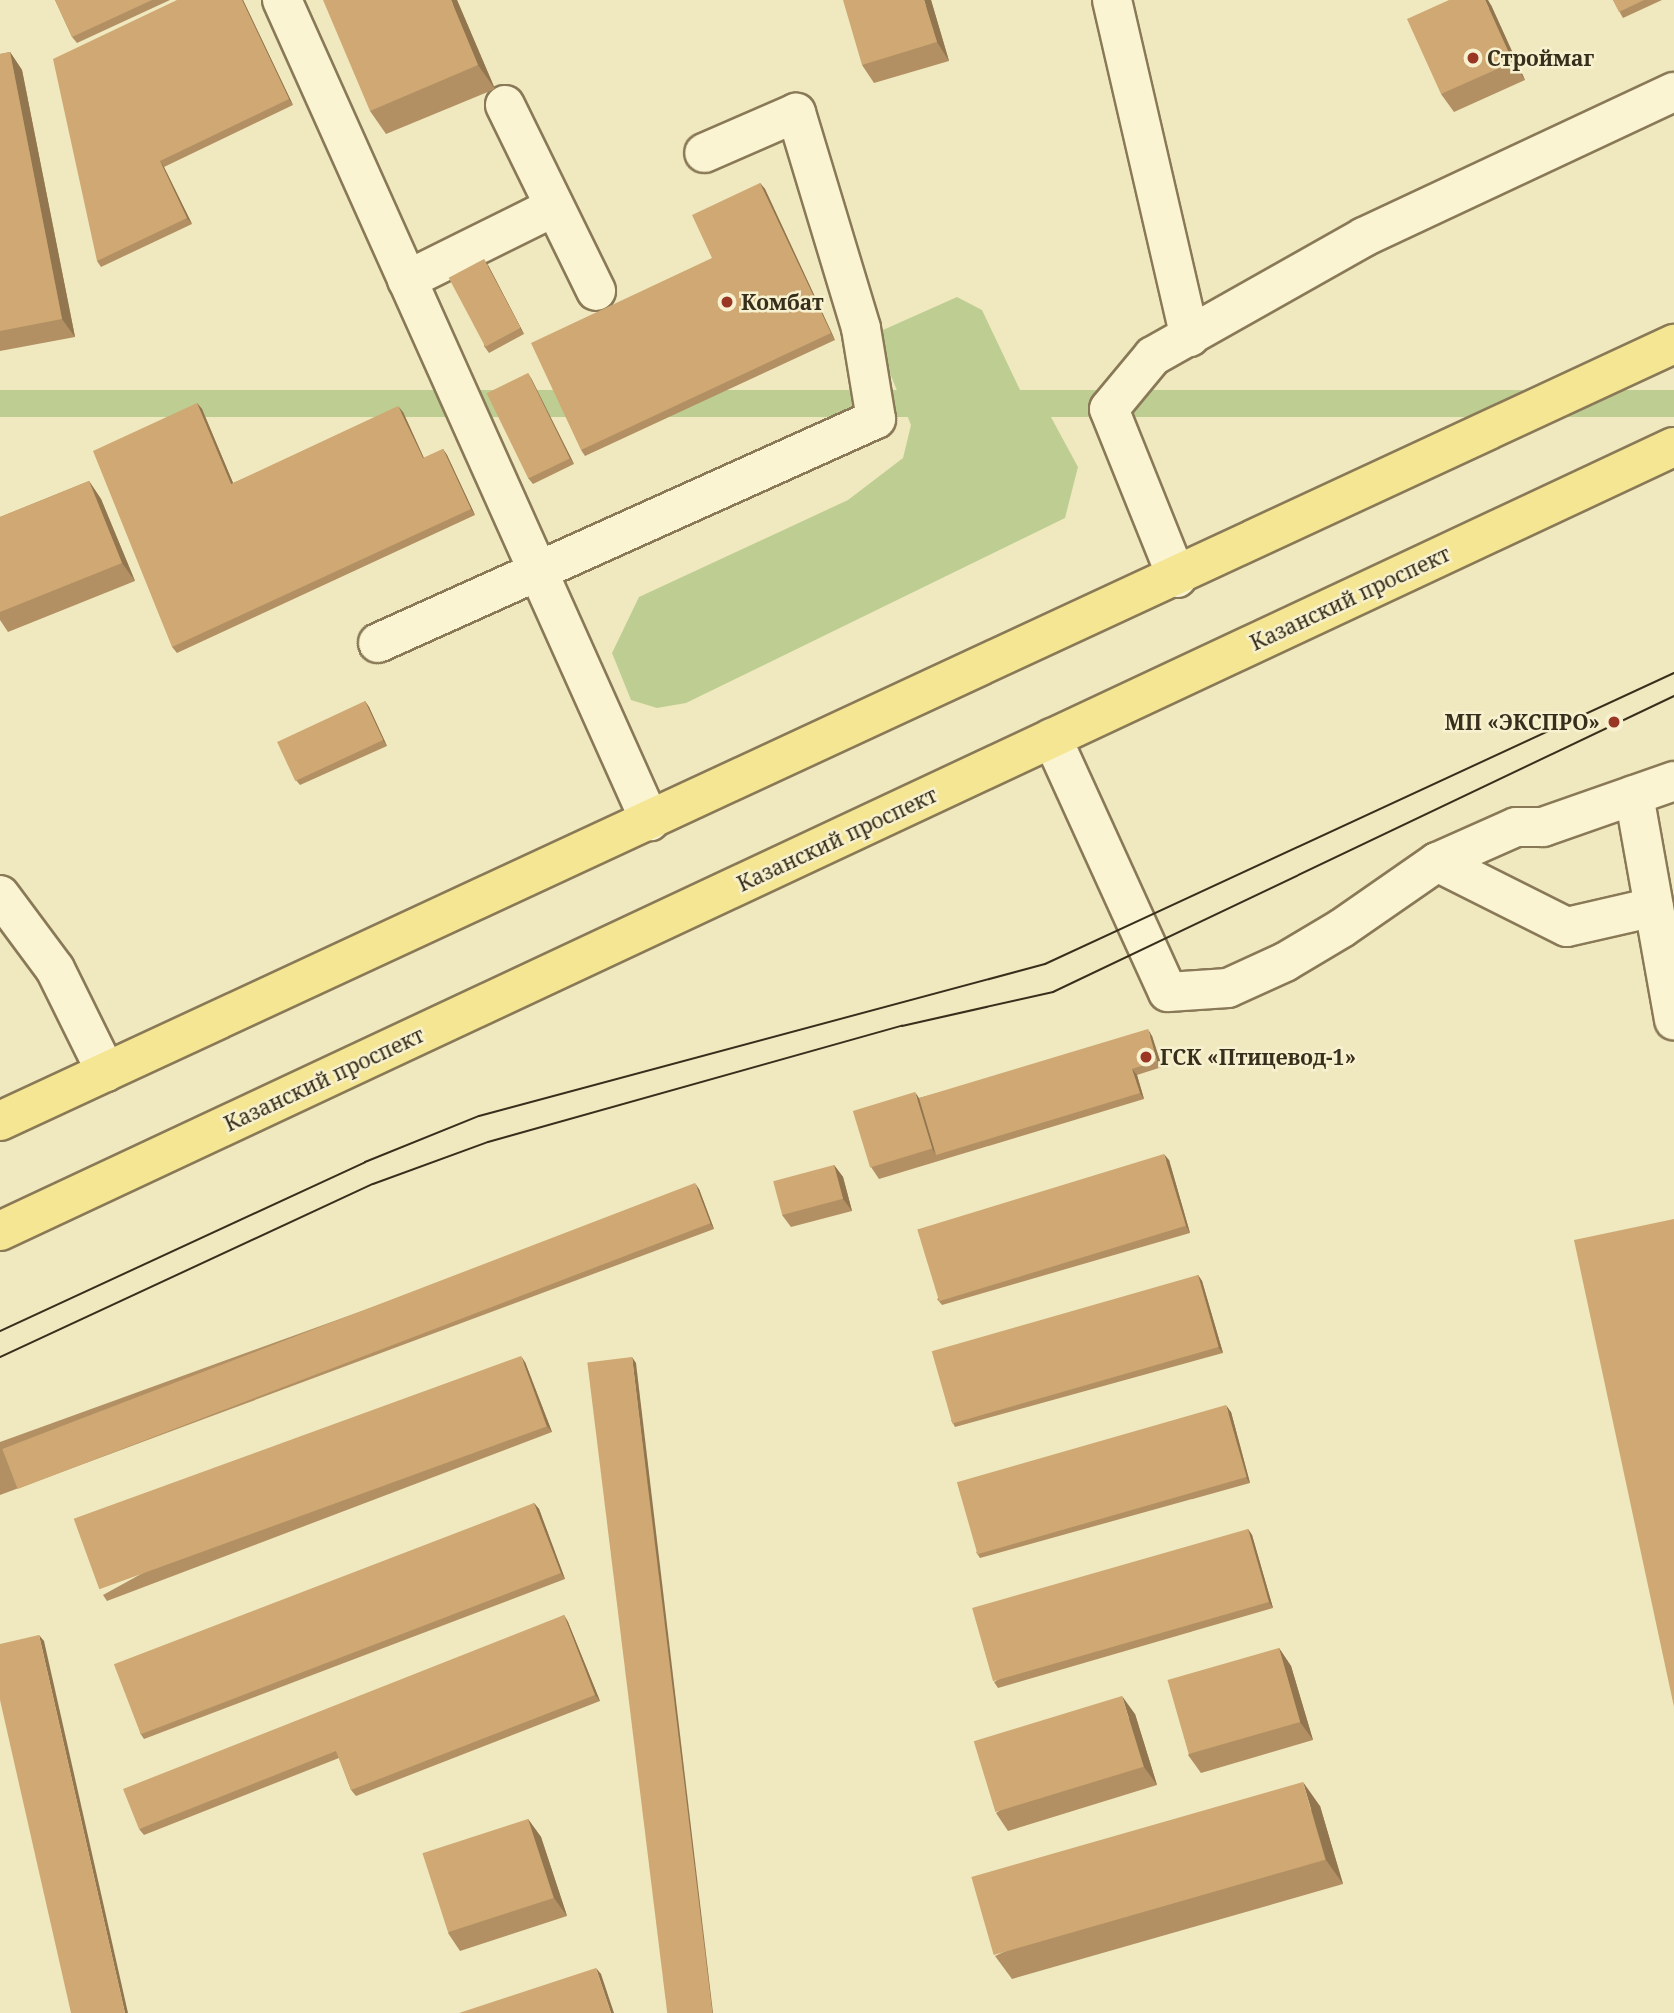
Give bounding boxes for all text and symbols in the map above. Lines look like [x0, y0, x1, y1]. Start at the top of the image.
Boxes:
place label: Строймаг [1487, 45, 1594, 71]
marker: Строймаг [1465, 50, 1481, 66]
place label: Комбат [741, 289, 824, 315]
marker: Комбат [719, 294, 735, 310]
street label: Казанский проспект [1246, 541, 1454, 655]
place label: МП «ЭКСПРО» [1445, 709, 1600, 735]
marker: МП «ЭКСПРО» [1606, 714, 1622, 730]
street label: Казанский проспект [733, 782, 941, 896]
street label: Казанский проспект [220, 1022, 428, 1136]
place label: ГСК «Птицевод-1» [1160, 1044, 1356, 1070]
marker: ГСК «Птицевод-1» [1138, 1049, 1154, 1065]

